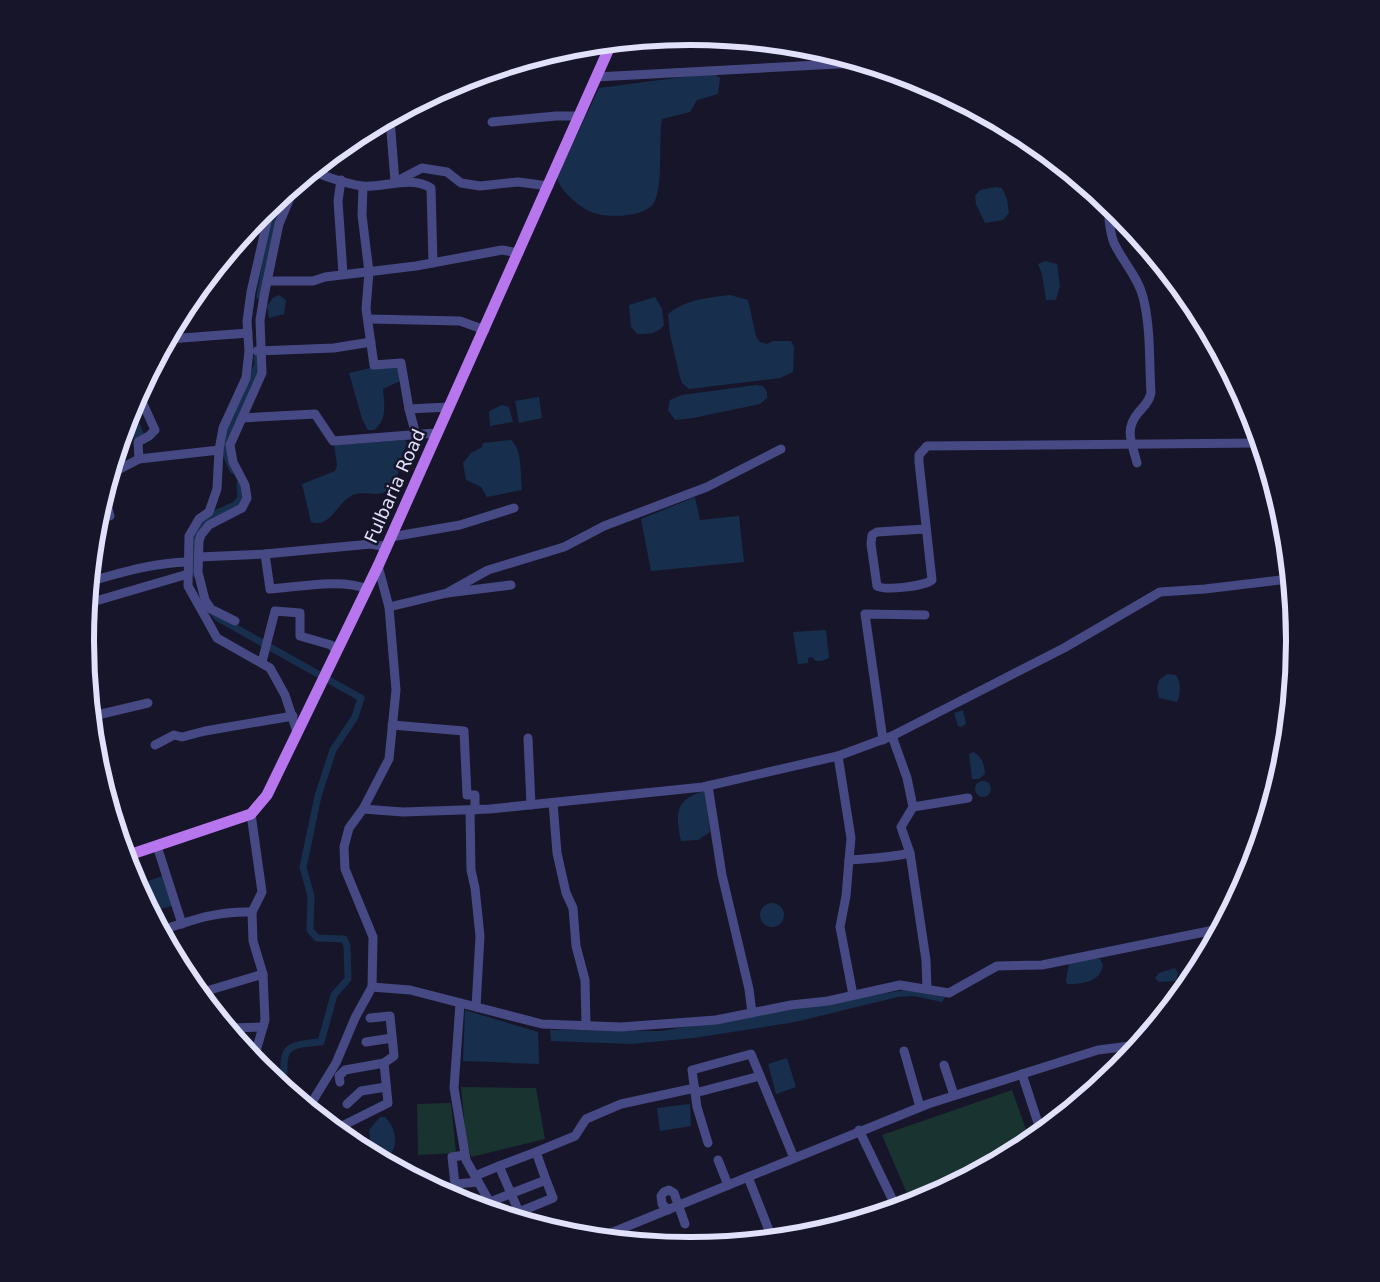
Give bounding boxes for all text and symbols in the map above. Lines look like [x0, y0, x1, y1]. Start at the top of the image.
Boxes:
street label: Fulbaria Road [360, 426, 429, 546]

